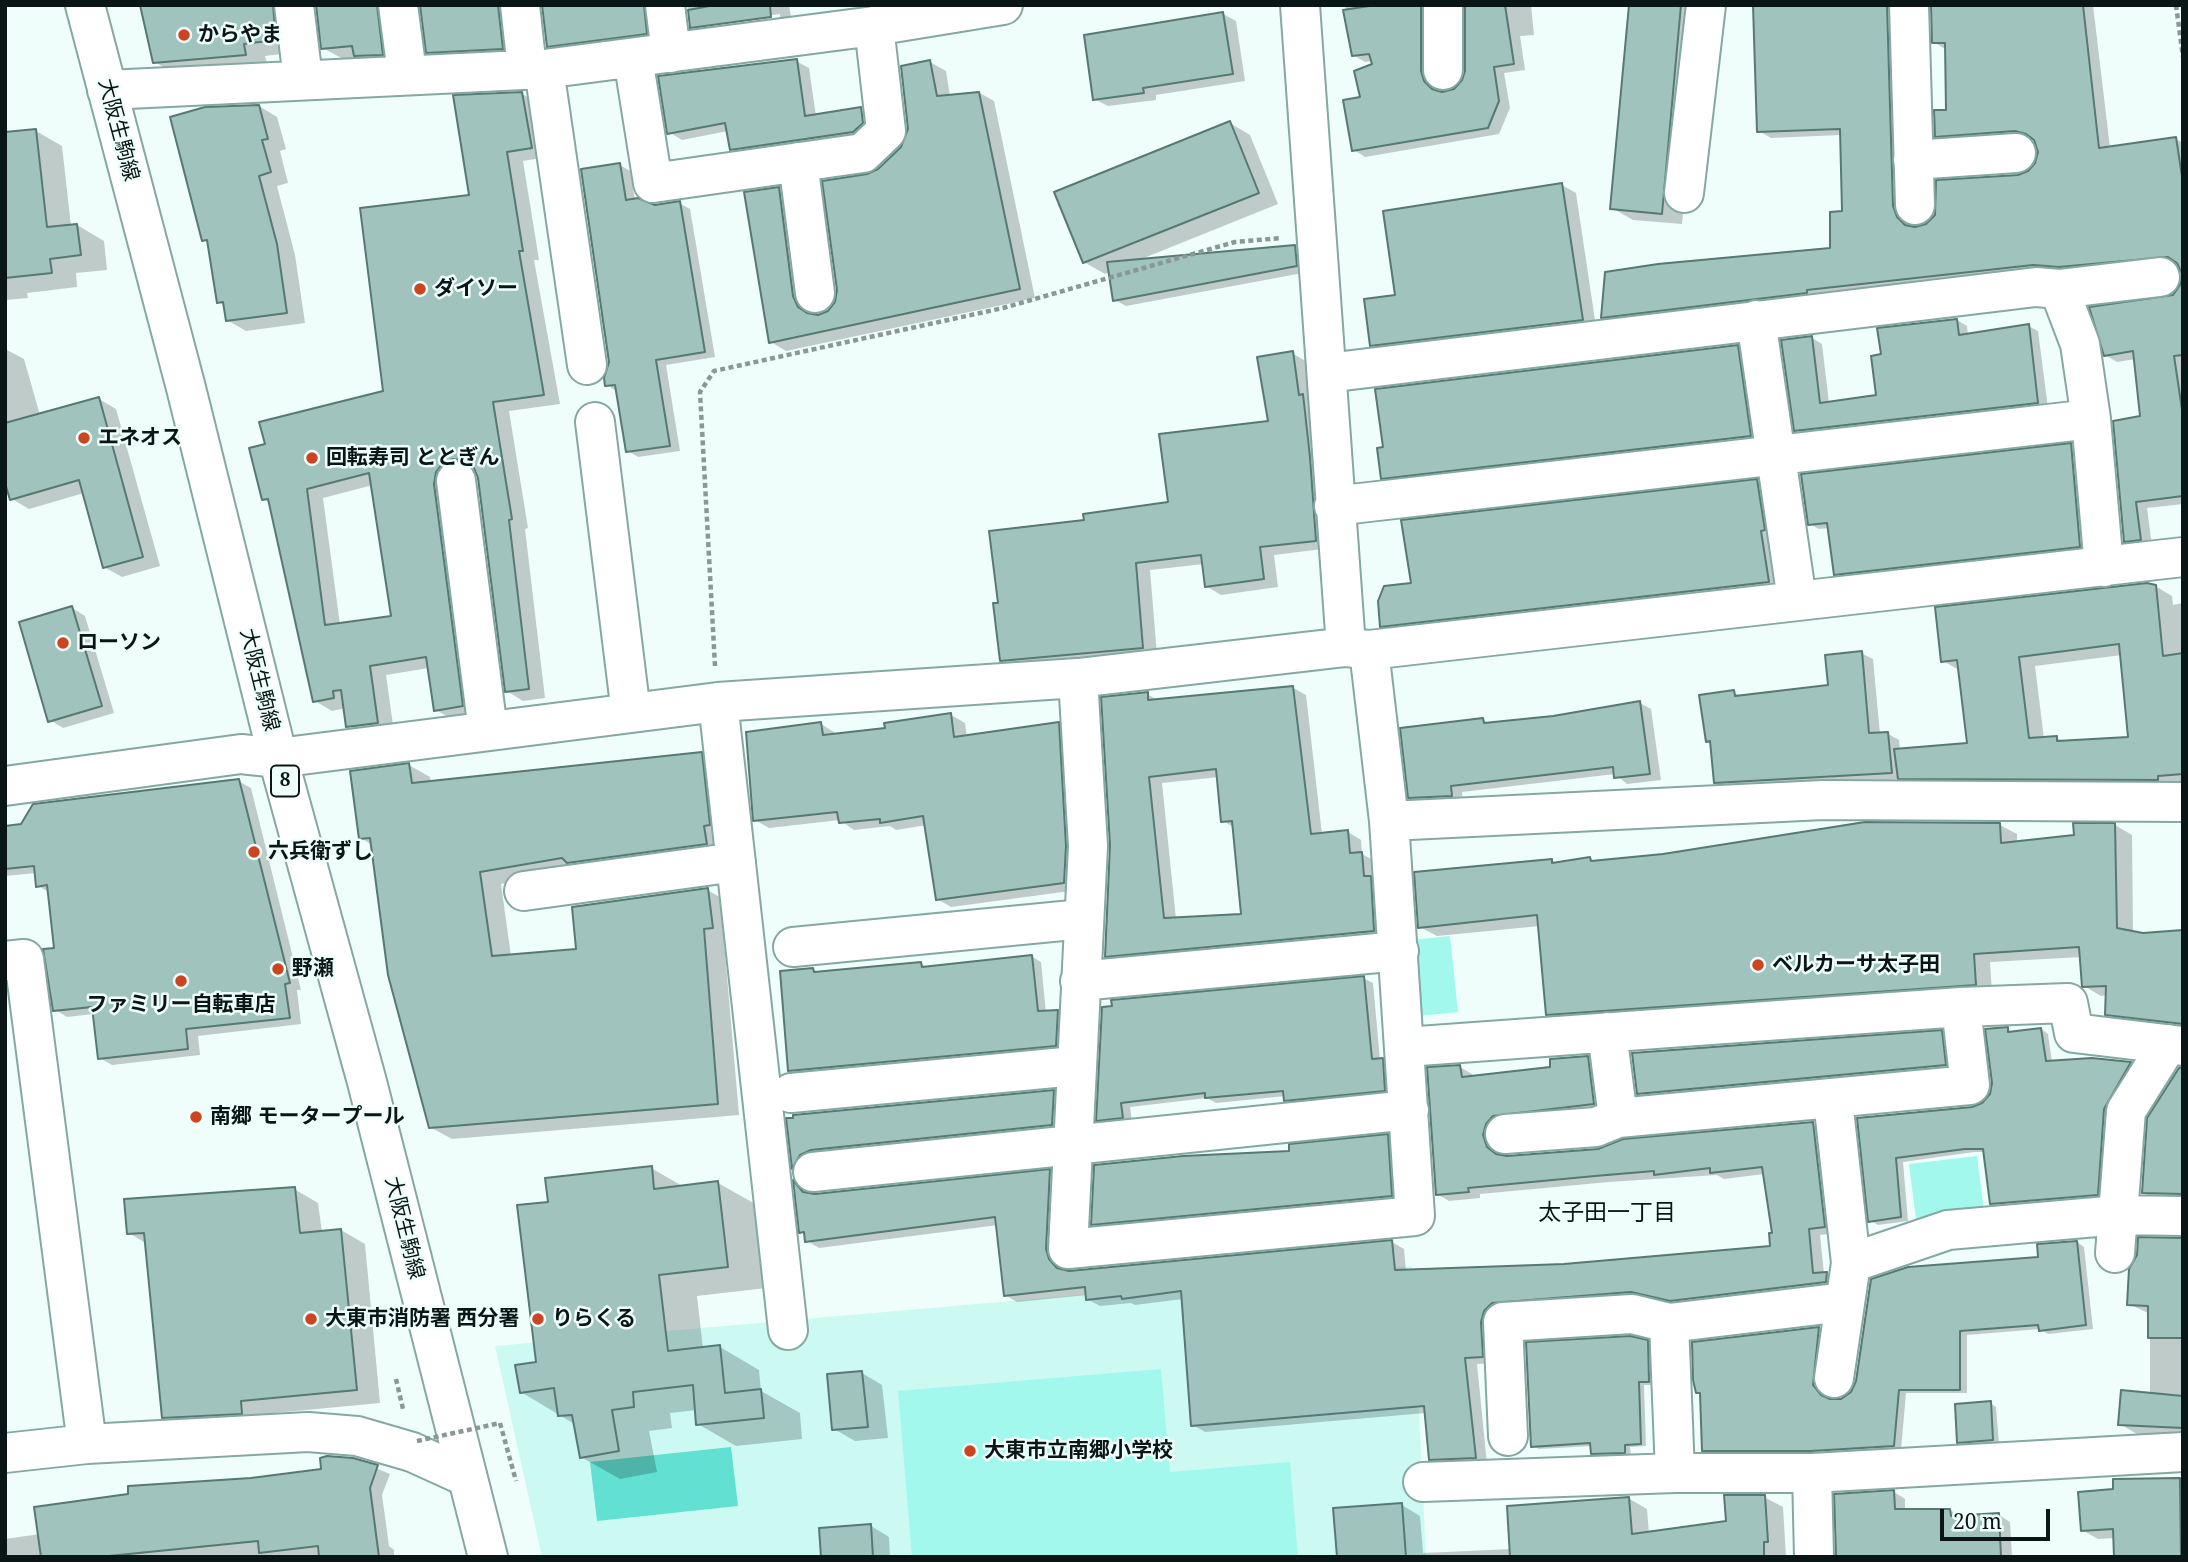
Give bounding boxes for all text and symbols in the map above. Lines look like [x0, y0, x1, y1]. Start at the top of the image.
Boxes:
place label: からやま [198, 22, 282, 48]
marker: からやま [176, 27, 192, 43]
street label: 大阪生駒線 [92, 76, 144, 184]
place label: ダイソー [434, 276, 518, 302]
marker: ダイソー [412, 281, 428, 297]
place label: エネオス [98, 425, 182, 451]
marker: エネオス [76, 430, 92, 446]
place label: 回転寿司 ととぎん [326, 445, 499, 471]
marker: 回転寿司 ととぎん [304, 450, 320, 466]
street label: 大阪生駒線 [234, 626, 284, 734]
place label: ローソン [77, 630, 161, 656]
marker: ローソン [55, 635, 71, 651]
road number: 8 [271, 766, 299, 796]
place label: 六兵衛ずし [268, 839, 373, 865]
marker: 六兵衛ずし [246, 844, 262, 860]
place label: ベルカーサ太子田 [1772, 952, 1940, 978]
place label: 野瀬 [292, 956, 334, 982]
marker: ベルカーサ太子田 [1750, 957, 1766, 973]
marker: 野瀬 [270, 961, 286, 977]
marker: ファミリー自転車店 [173, 973, 189, 989]
place label: ファミリー自転車店 [87, 992, 275, 1018]
place label: 南郷 モータープール [210, 1104, 404, 1130]
marker: 南郷 モータープール [188, 1109, 204, 1125]
street label: 大阪生駒線 [379, 1174, 429, 1282]
district label: 太子田一丁目 [1538, 1199, 1676, 1227]
place label: 大東市消防署 西分署 [325, 1306, 519, 1332]
place label: りらくる [552, 1306, 636, 1332]
marker: 大東市消防署 西分署 [303, 1311, 319, 1327]
marker: りらくる [530, 1311, 546, 1327]
place label: 大東市立南郷小学校 [984, 1438, 1173, 1464]
marker: 大東市立南郷小学校 [962, 1443, 978, 1459]
scale bar [1943, 1496, 2053, 1540]
text: 20 m [1953, 1507, 2002, 1535]

